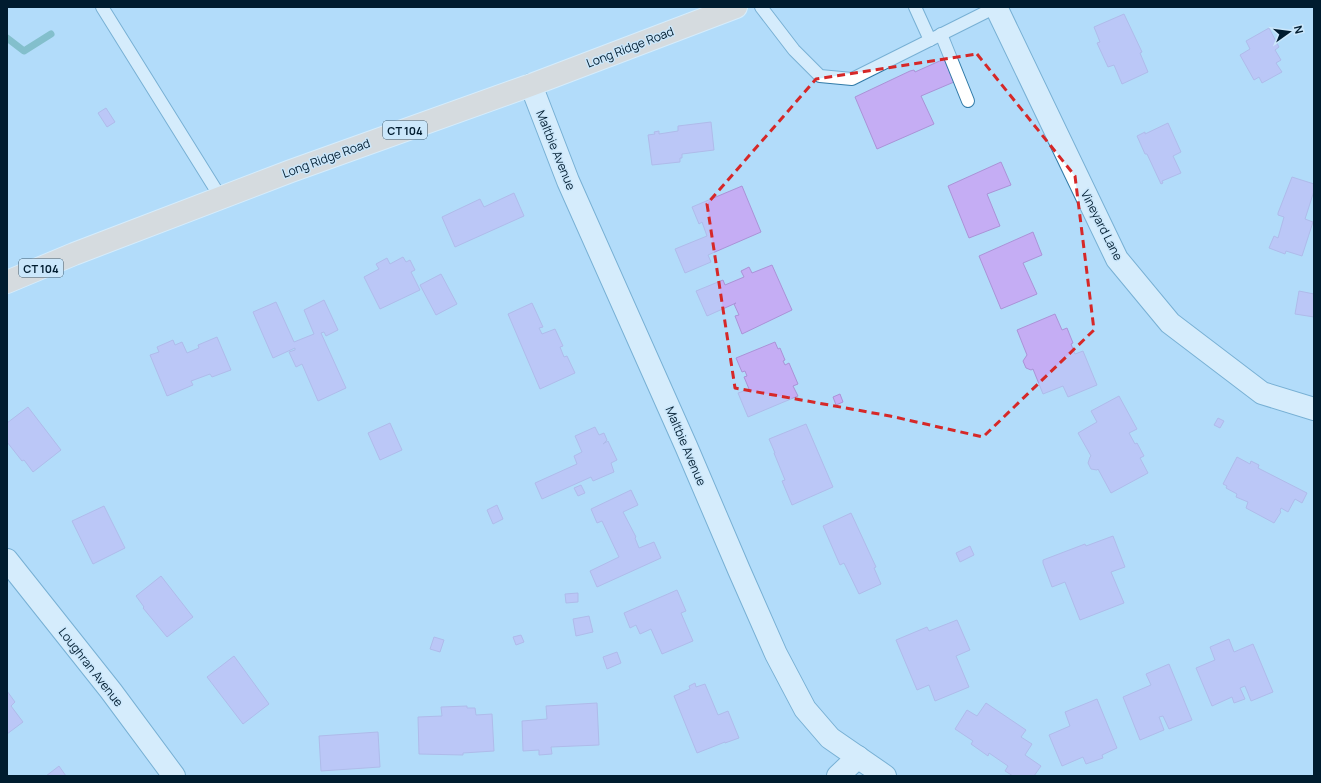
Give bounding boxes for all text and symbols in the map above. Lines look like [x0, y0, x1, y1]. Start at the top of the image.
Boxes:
north arrow [1269, 12, 1309, 52]
street label: Long Ridge Road [584, 23, 676, 71]
text: N [1291, 24, 1307, 35]
street label: Maltbie Avenue [532, 108, 580, 192]
road number: CT 104 [383, 121, 427, 139]
street label: Long Ridge Road [280, 134, 372, 182]
street label: Vineyard Lane [1077, 187, 1127, 263]
road number: CT 104 [19, 259, 63, 277]
street label: Maltbie Avenue [662, 404, 710, 488]
street label: Loughran Avenue [55, 624, 127, 710]

